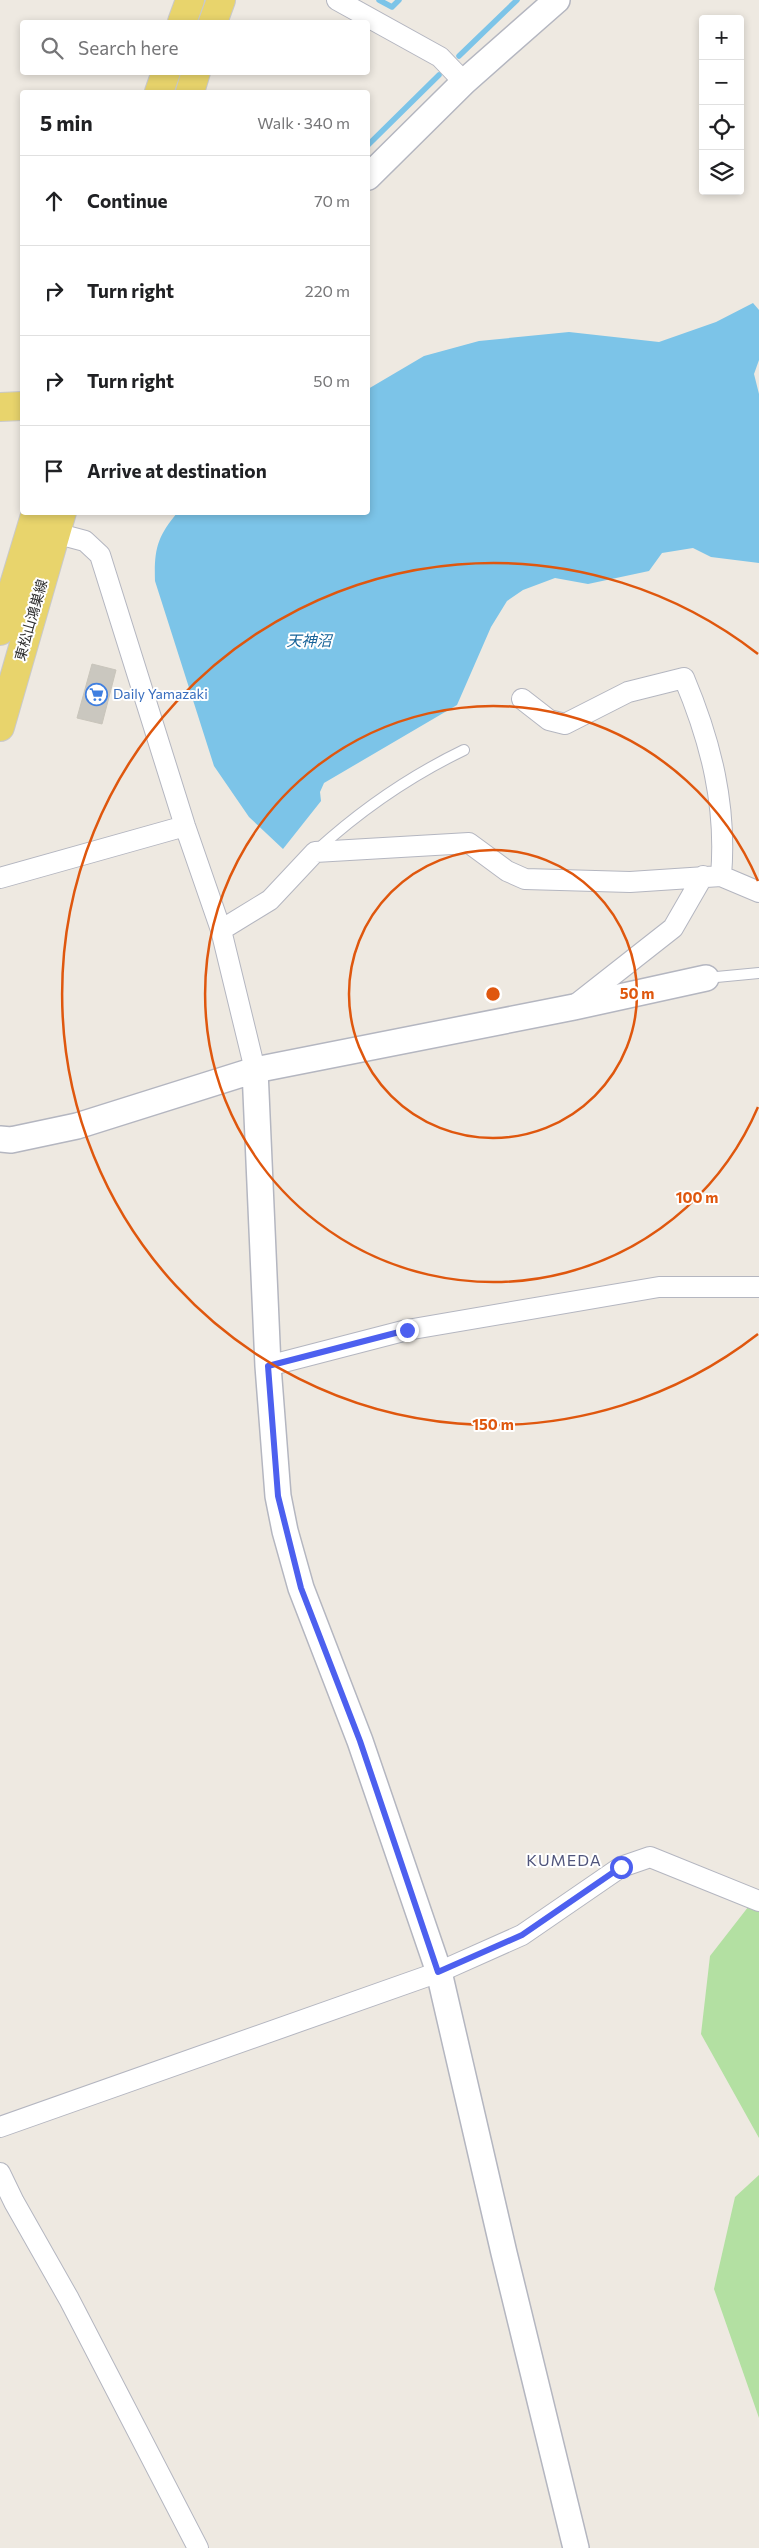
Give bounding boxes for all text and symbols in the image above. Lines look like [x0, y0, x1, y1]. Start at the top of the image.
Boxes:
map controls [699, 15, 744, 195]
button: + [699, 15, 744, 60]
search box [20, 20, 370, 75]
icon: search [38, 34, 66, 62]
text: Search here [78, 36, 178, 59]
button: − [699, 60, 744, 105]
button: locate [699, 105, 744, 150]
text: 5 min [40, 110, 93, 135]
text: Walk · 340 m [257, 113, 350, 132]
button: layers [699, 150, 744, 195]
icon: ahead [40, 187, 68, 215]
text: Continue [87, 189, 167, 212]
text: 70 m [314, 191, 350, 210]
icon: right [40, 277, 68, 305]
text: Turn right [87, 279, 174, 302]
text: 220 m [305, 281, 350, 300]
icon: right [40, 367, 68, 395]
text: Turn right [87, 369, 174, 392]
text: 50 m [313, 371, 350, 390]
icon: arrive [40, 457, 68, 485]
text: Arrive at destination [87, 459, 267, 482]
street label: 東松山鴻巣線 [11, 577, 50, 663]
water label: 天神沼 [286, 631, 333, 649]
supermarket icon: Daily Yamazaki [85, 682, 109, 706]
place label: Daily Yamazaki [113, 685, 208, 702]
text: 50 m [620, 984, 654, 1002]
centre of rings [484, 985, 502, 1003]
text: 100 m [676, 1188, 718, 1206]
route end [396, 1319, 419, 1342]
text: 150 m [472, 1415, 514, 1433]
district label: KUMEDA [526, 1850, 602, 1869]
route start [610, 1856, 633, 1879]

